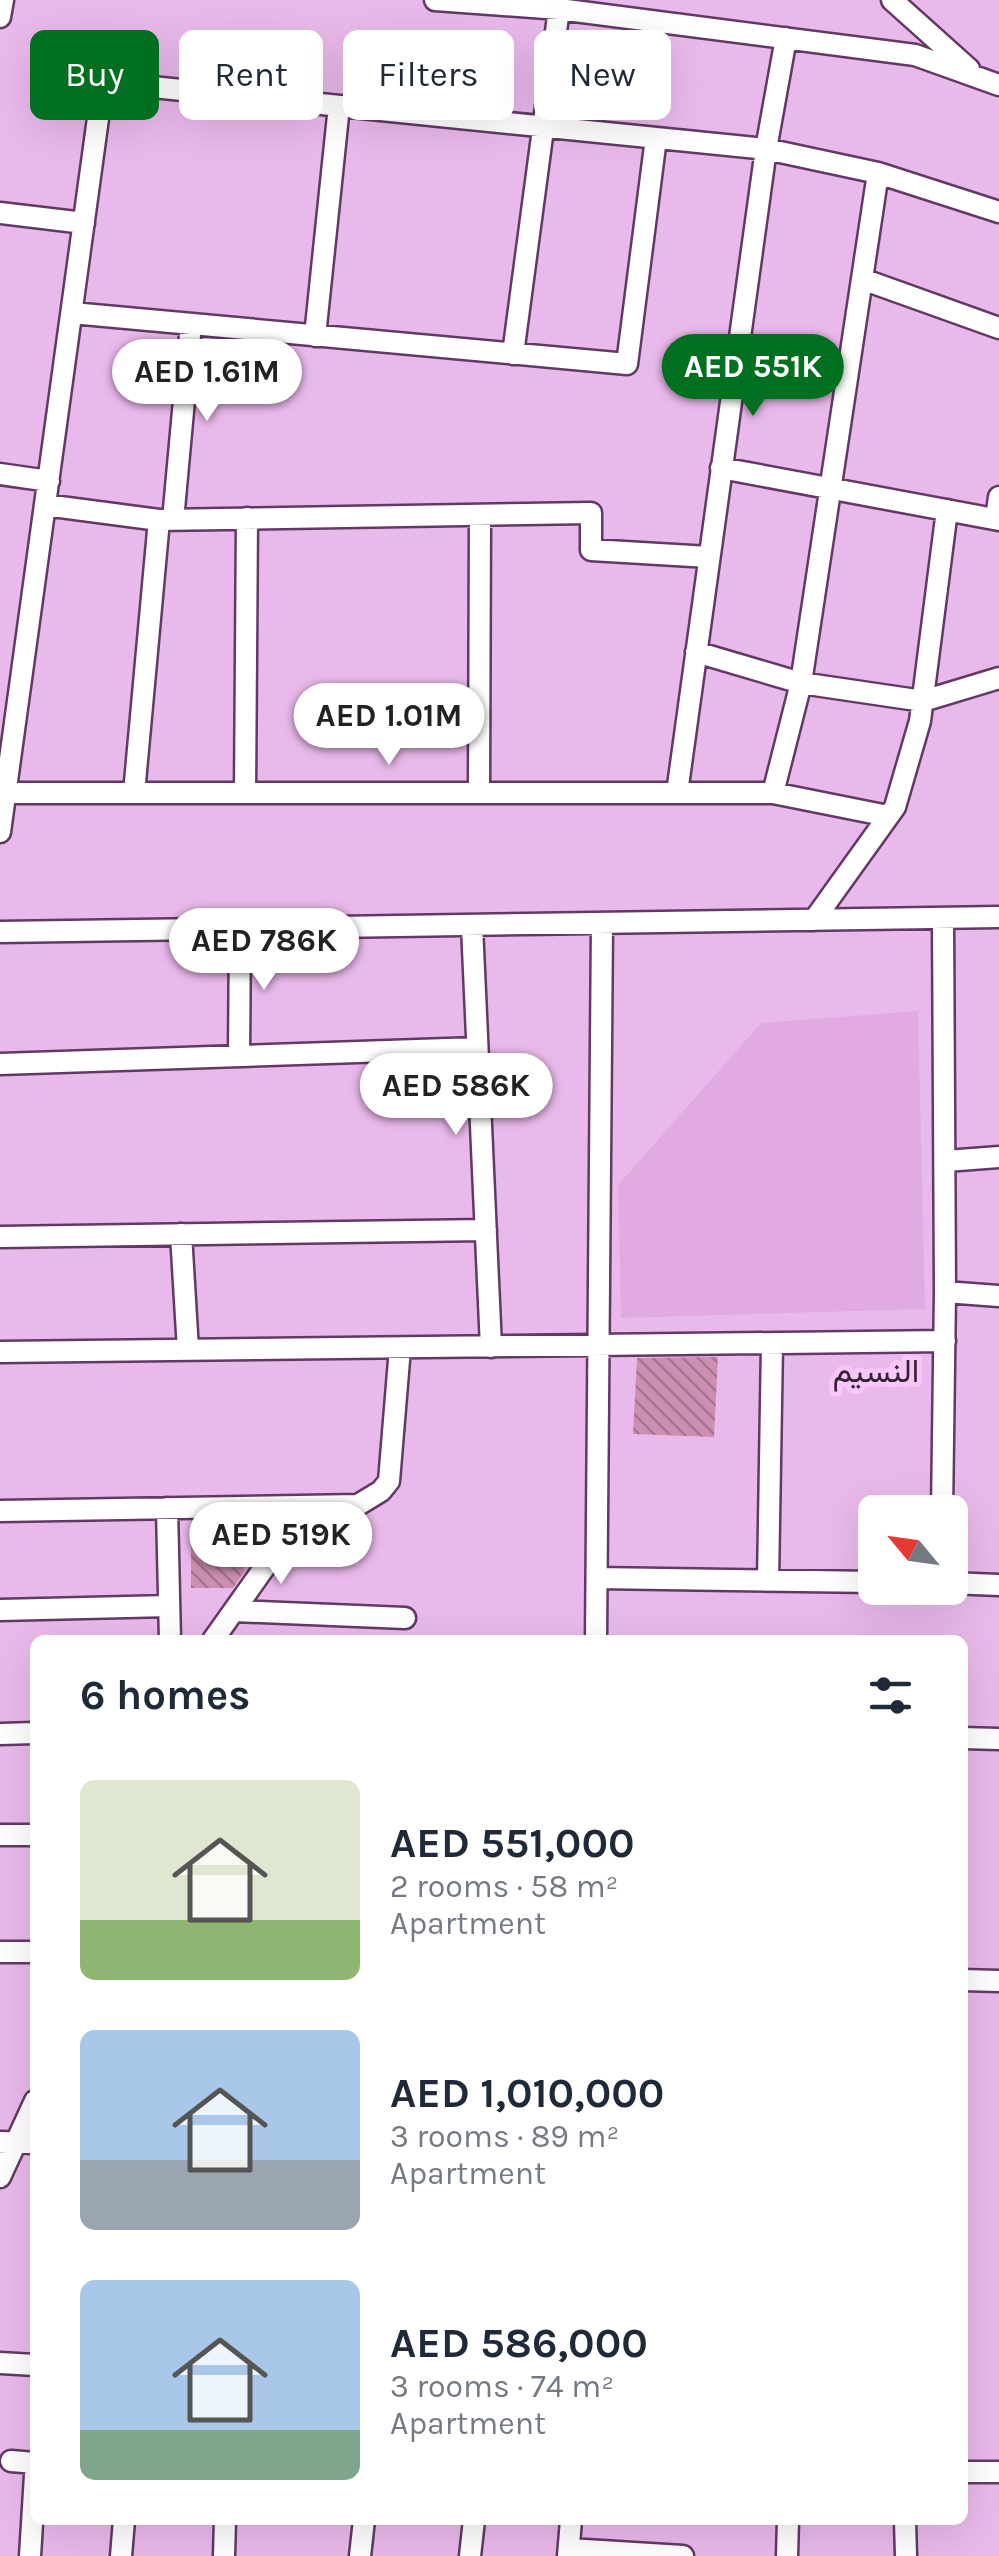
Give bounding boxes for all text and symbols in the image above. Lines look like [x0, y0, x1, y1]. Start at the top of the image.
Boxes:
chip: Buy [30, 30, 159, 120]
chip: Rent [179, 30, 323, 120]
chip: Filters [343, 30, 514, 120]
chip: New [534, 30, 671, 120]
pin: AED 551K [650, 334, 856, 419]
pin: AED 1.61M [93, 339, 321, 424]
text: AED 551K [684, 348, 822, 385]
text: AED 1.61M [134, 353, 280, 390]
pin: AED 1.01M [275, 683, 503, 768]
text: AED 1.01M [316, 697, 462, 734]
pin: AED 786K [161, 908, 367, 993]
text: AED 786K [191, 922, 337, 959]
pin: AED 586K [353, 1053, 559, 1138]
text: AED 586K [382, 1067, 530, 1104]
district label: النسيم [833, 1353, 919, 1392]
north arrow [858, 1495, 968, 1605]
map controls [858, 1495, 968, 1605]
pin: AED 519K [178, 1502, 384, 1587]
text: AED 519K [211, 1516, 351, 1553]
icon: filters [863, 1668, 918, 1723]
text: 6 homes [80, 1670, 250, 1720]
text: AED 551,000 [390, 1818, 635, 1868]
icon: home [160, 1820, 280, 1940]
text: 2 rooms · 58 m² [390, 1868, 618, 1905]
text: Apartment [390, 1905, 546, 1942]
text: AED 1,010,000 [390, 2068, 664, 2118]
icon: home [160, 2070, 280, 2190]
text: 3 rooms · 89 m² [390, 2118, 619, 2155]
text: Apartment [390, 2155, 546, 2192]
text: AED 586,000 [390, 2318, 648, 2368]
icon: home [160, 2320, 280, 2440]
text: 3 rooms · 74 m² [390, 2368, 614, 2405]
text: Apartment [390, 2405, 546, 2442]

